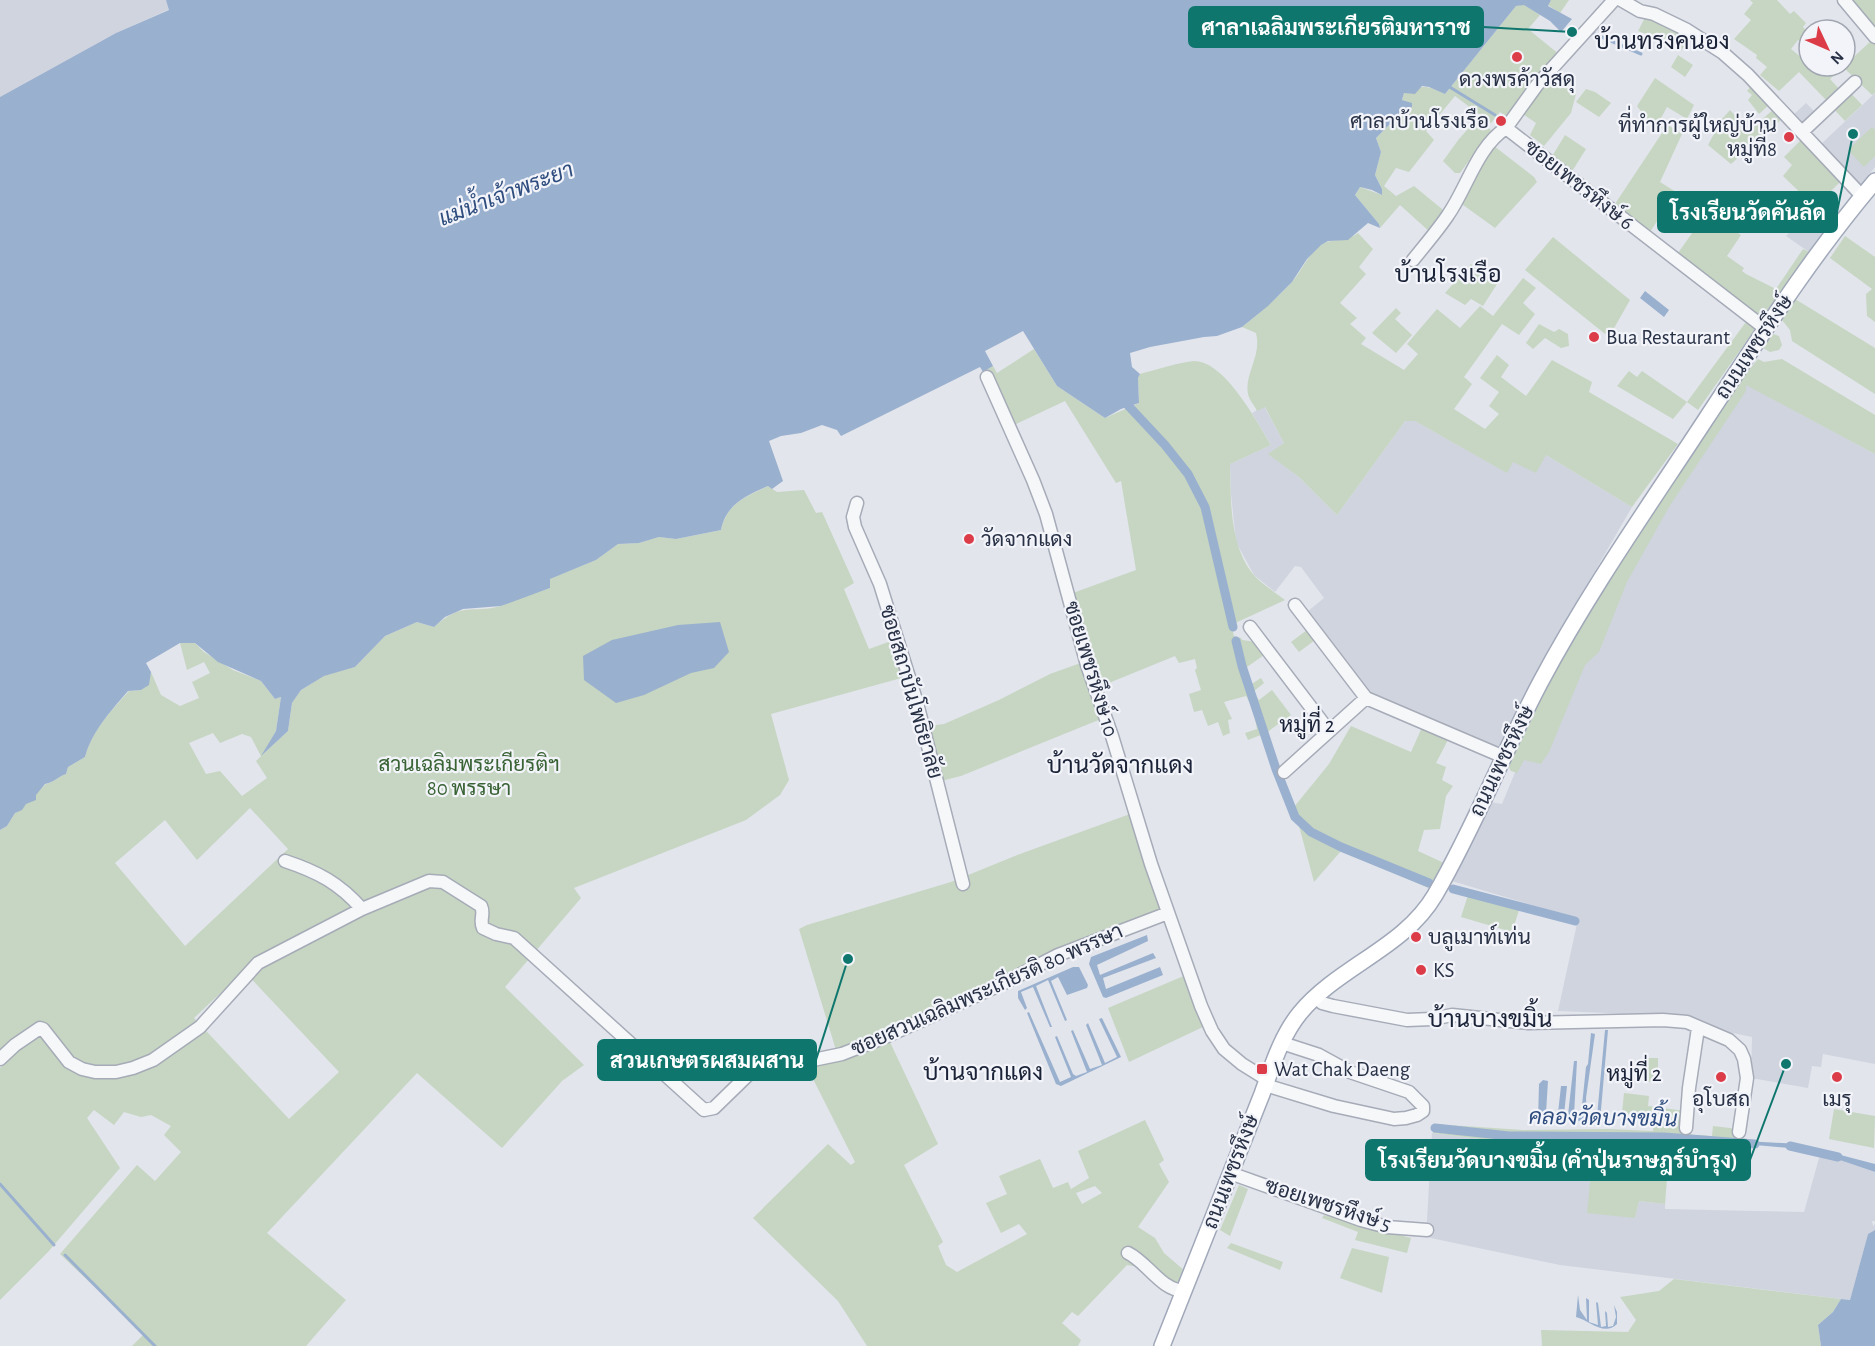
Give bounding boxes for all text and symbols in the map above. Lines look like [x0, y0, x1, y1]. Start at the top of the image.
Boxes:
callout: ศาลาเฉลิมพระเกียรติมหาราช [1189, 7, 1483, 47]
text: ศาลาเฉลิมพระเกียรติมหาราช [1201, 13, 1471, 39]
north arrow [1797, 18, 1857, 78]
district label: บ้านทรงคนอง [1594, 26, 1730, 54]
text: N [1827, 48, 1847, 67]
marker: ดวงพรค้าวัสดุ [1510, 50, 1524, 64]
place label: ดวงพรค้าวัสดุ [1459, 67, 1575, 93]
place label: ที่ทำการผู้ใหญ่บ้าน หมู่ที่8 [1618, 105, 1777, 164]
place label: ศาลาบ้านโรงเรือ [1350, 107, 1489, 132]
marker: ศาลาบ้านโรงเรือ [1494, 114, 1508, 128]
marker: ที่ทำการผู้ใหญ่บ้าน หมู่ที่8 [1782, 130, 1796, 144]
street label: ซอยเพชรหึงษ์ 6 [1520, 133, 1640, 234]
water label: แม่น้ำเจ้าพระยา [432, 150, 576, 230]
callout: โรงเรียนวัดคันลัด [1658, 192, 1837, 232]
text: โรงเรียนวัดคันลัด [1668, 198, 1826, 224]
district label: บ้านโรงเรือ [1394, 258, 1502, 287]
street label: ถนนเพชรหึงษ์ [1708, 288, 1797, 403]
place label: Bua Restaurant [1606, 327, 1730, 348]
marker: Bua Restaurant [1587, 330, 1601, 344]
place label: วัดจากแดง [981, 527, 1072, 550]
marker: วัดจากแดง [962, 532, 976, 546]
street label: ซอยเพชรหึงษ์ 10 [1060, 597, 1125, 739]
street label: ซอยสถาบันโพธิยาลัย [876, 602, 949, 781]
street label: ถนนเพชรหึงษ์ [1463, 700, 1538, 820]
district label: หมู่ที่ 2 [1279, 705, 1335, 740]
district label: บ้านวัดจากแดง [1047, 750, 1193, 778]
park label: สวนเฉลิมพระเกียรติฯ 80 พรรษา [378, 751, 560, 799]
street label: ซอยสวนเฉลิมพระเกียรติ 80 พรรษา [847, 918, 1126, 1060]
place label: บลูเมาท์เท่น [1428, 923, 1531, 952]
marker: บลูเมาท์เท่น [1409, 930, 1423, 944]
place label: KS [1433, 960, 1454, 981]
marker: KS [1414, 963, 1428, 977]
district label: บ้านบางขมิ้น [1428, 998, 1552, 1032]
callout: สวนเกษตรผสมผสาน [598, 1040, 816, 1080]
text: สวนเกษตรผสมผสาน [610, 1050, 804, 1072]
district label: หมู่ที่ 2 [1606, 1054, 1662, 1089]
district label: บ้านจากแดง [923, 1057, 1043, 1085]
place label: Wat Chak Daeng [1274, 1059, 1411, 1080]
marker: Wat Chak Daeng [1255, 1062, 1269, 1076]
marker: อุโบสถ [1714, 1070, 1728, 1084]
marker: เมรุ [1830, 1070, 1844, 1084]
place label: อุโบสถ [1692, 1086, 1750, 1113]
place label: เมรุ [1822, 1089, 1852, 1113]
water label: คลองวัดบางขมิ้น [1528, 1098, 1678, 1130]
street label: ถนนเพชรหึงษ์ [1196, 1110, 1263, 1232]
callout: โรงเรียนวัดบางขมิ้น (คำปุ่นราษฎร์บำรุง) [1366, 1140, 1750, 1180]
text: โรงเรียนวัดบางขมิ้น (คำปุ่นราษฎร์บำรุง) [1376, 1141, 1738, 1176]
street label: ซอยเพชรหึงษ์ 5 [1262, 1171, 1395, 1235]

